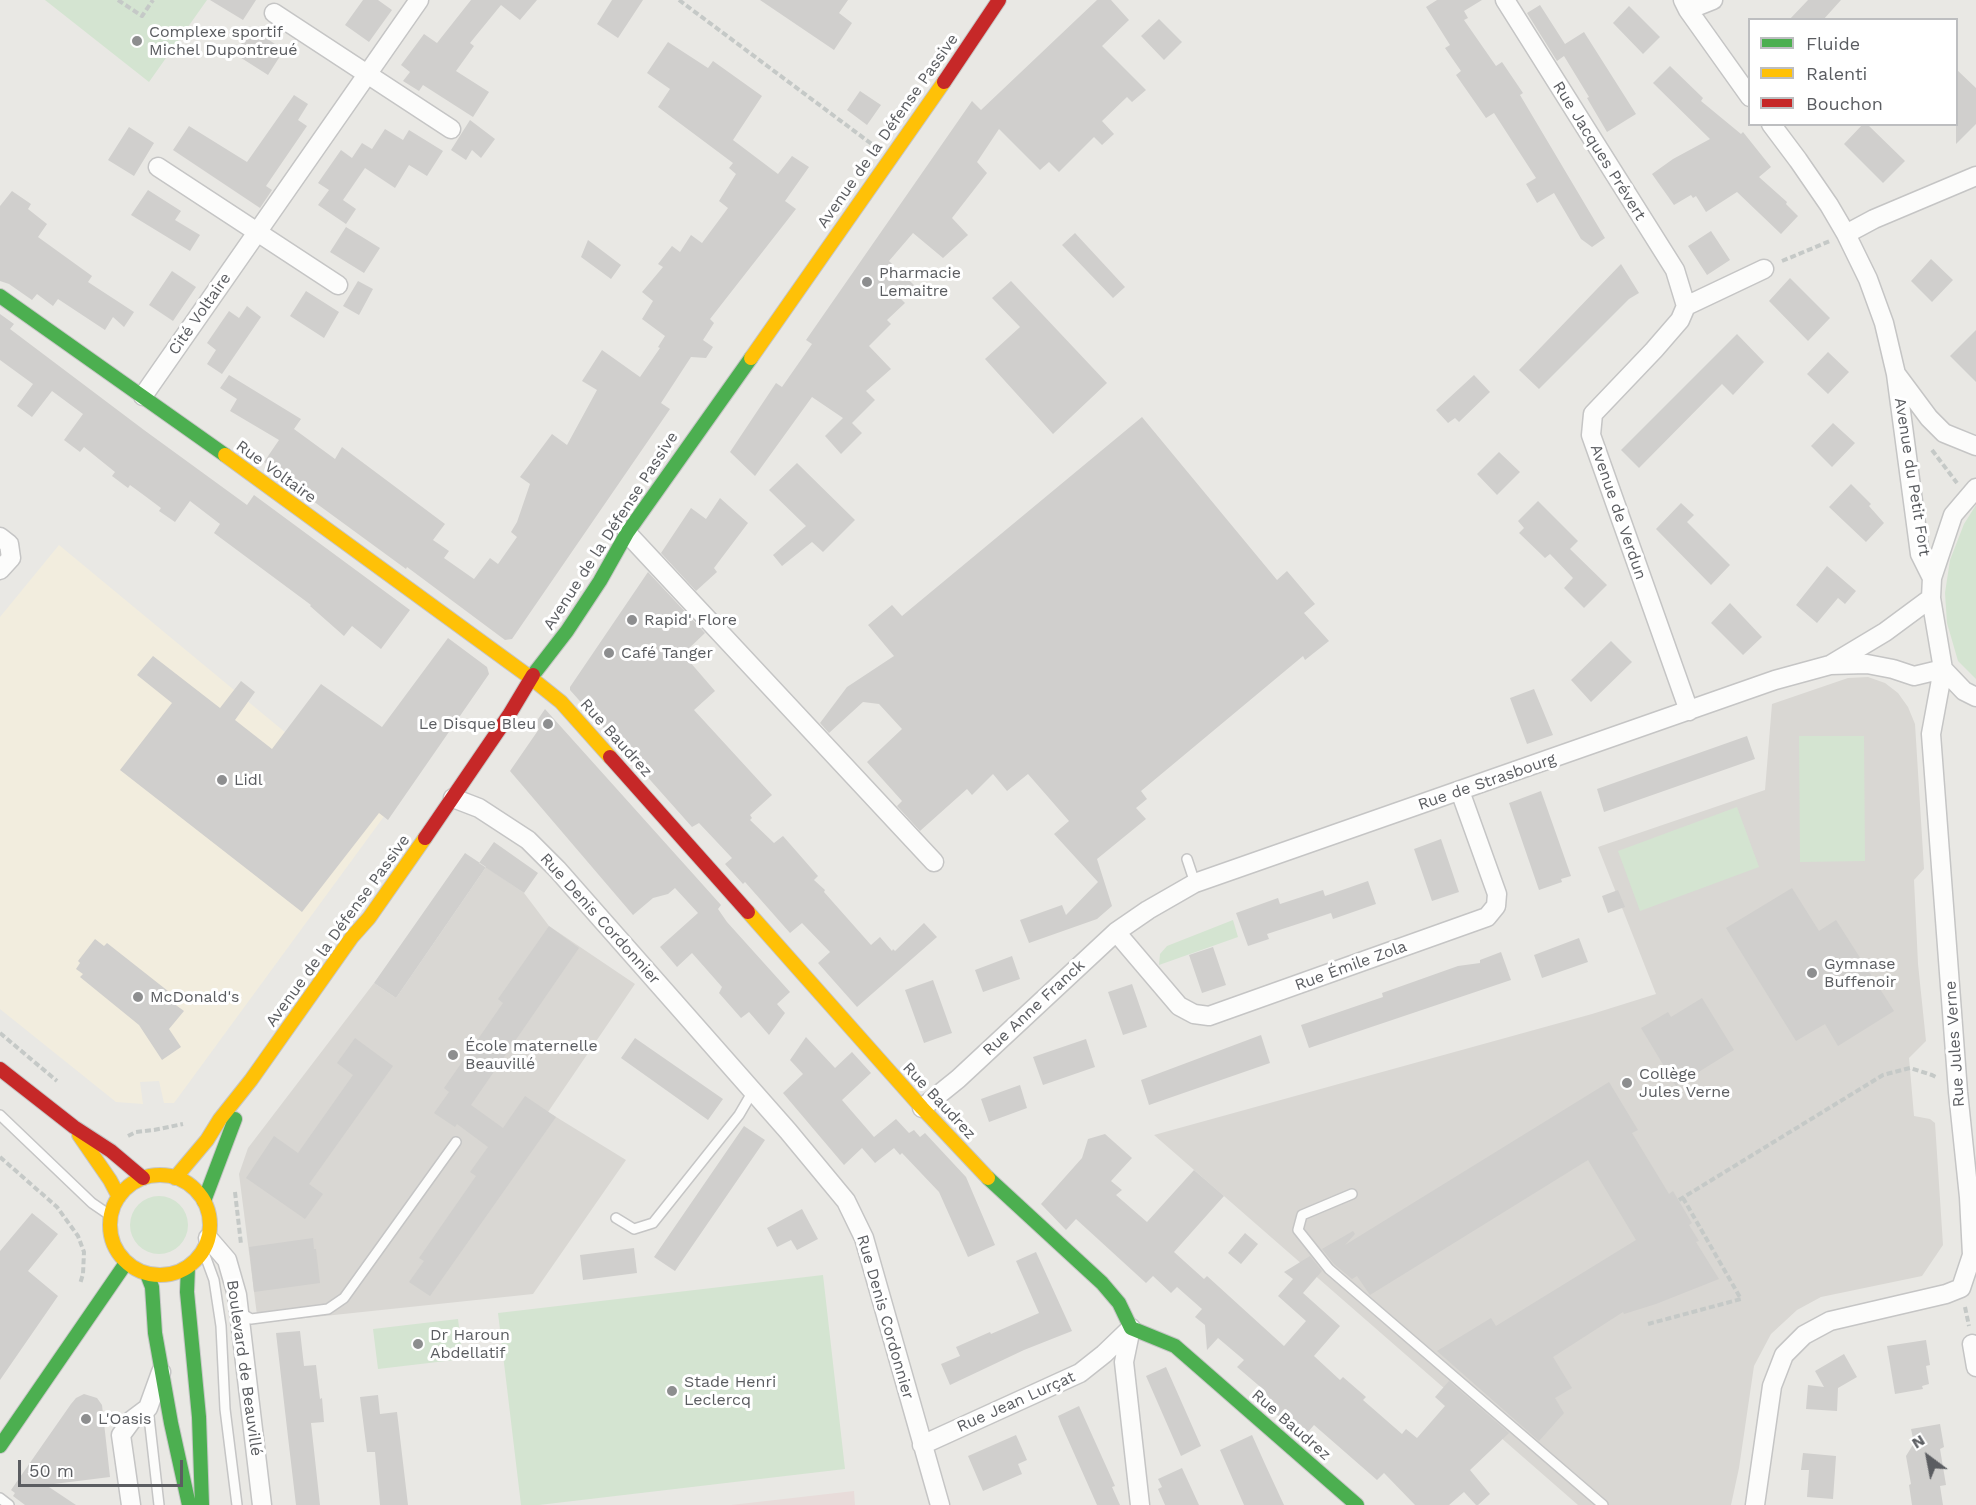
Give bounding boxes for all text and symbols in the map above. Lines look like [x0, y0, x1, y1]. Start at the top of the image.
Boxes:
legend [1748, 18, 1958, 126]
place label: Complexe sportif Michel Dupontreué [149, 22, 298, 60]
street label: Avenue de la Défense Passive [813, 30, 963, 232]
text: Fluide [1806, 33, 1860, 54]
marker: Complexe sportif Michel Dupontreué [130, 34, 144, 48]
text: Ralenti [1806, 63, 1867, 84]
street label: Rue Jacques Prévert [1548, 78, 1650, 224]
text: Bouchon [1806, 93, 1883, 114]
place label: Pharmacie Lemaitre [879, 263, 961, 301]
street label: Cité Voltaire [165, 269, 235, 359]
marker: Pharmacie Lemaitre [860, 275, 874, 289]
street label: Avenue du Petit Fort [1890, 396, 1934, 558]
street label: Avenue de la Défense Passive [540, 428, 682, 634]
street label: Rue Voltaire [232, 437, 320, 507]
street label: Avenue de Verdun [1586, 442, 1650, 582]
place label: Rapid' Flore [644, 610, 737, 630]
marker: Rapid' Flore [625, 613, 639, 627]
place label: Café Tanger [621, 643, 713, 663]
marker: Café Tanger [602, 646, 616, 660]
street label: Rue Baudrez [576, 695, 656, 781]
place label: Le Disque Bleu [419, 714, 536, 734]
marker: Le Disque Bleu [541, 717, 555, 731]
street label: Rue de Strasbourg [1415, 749, 1559, 815]
place label: Lidl [234, 770, 263, 790]
marker: Lidl [215, 773, 229, 787]
street label: Avenue de la Défense Passive [262, 831, 414, 1031]
street label: Rue Denis Cordonnier [536, 849, 664, 989]
street label: Rue Émile Zola [1292, 937, 1410, 995]
place label: Gymnase Buffenoir [1824, 954, 1896, 992]
street label: Rue Anne Franck [979, 956, 1089, 1060]
marker: Gymnase Buffenoir [1805, 966, 1819, 980]
street label: Rue Jules Verne [1941, 980, 1969, 1108]
place label: McDonald's [150, 987, 239, 1007]
marker: McDonald's [131, 990, 145, 1004]
place label: École maternelle Beauvillé [465, 1036, 598, 1074]
marker: École maternelle Beauvillé [446, 1048, 460, 1062]
street label: Rue Baudrez [898, 1058, 980, 1144]
place label: Collège Jules Verne [1639, 1064, 1730, 1102]
marker: Collège Jules Verne [1620, 1076, 1634, 1090]
street label: Rue Denis Cordonnier [852, 1233, 918, 1401]
street label: Boulevard de Beauvillé [222, 1279, 266, 1457]
place label: Dr Haroun Abdellatif [430, 1325, 510, 1363]
marker: Dr Haroun Abdellatif [411, 1337, 425, 1351]
street label: Rue Jean Lurçat [954, 1367, 1078, 1437]
place label: Stade Henri Leclercq [684, 1372, 776, 1410]
marker: Stade Henri Leclercq [665, 1384, 679, 1398]
street label: Rue Baudrez [1248, 1385, 1334, 1465]
place label: L'Oasis [98, 1409, 152, 1429]
marker: L'Oasis [79, 1412, 93, 1426]
north arrow [1898, 1427, 1958, 1487]
text: N [1908, 1430, 1928, 1453]
scale bar [21, 1448, 186, 1486]
text: 50 m [29, 1460, 74, 1481]

